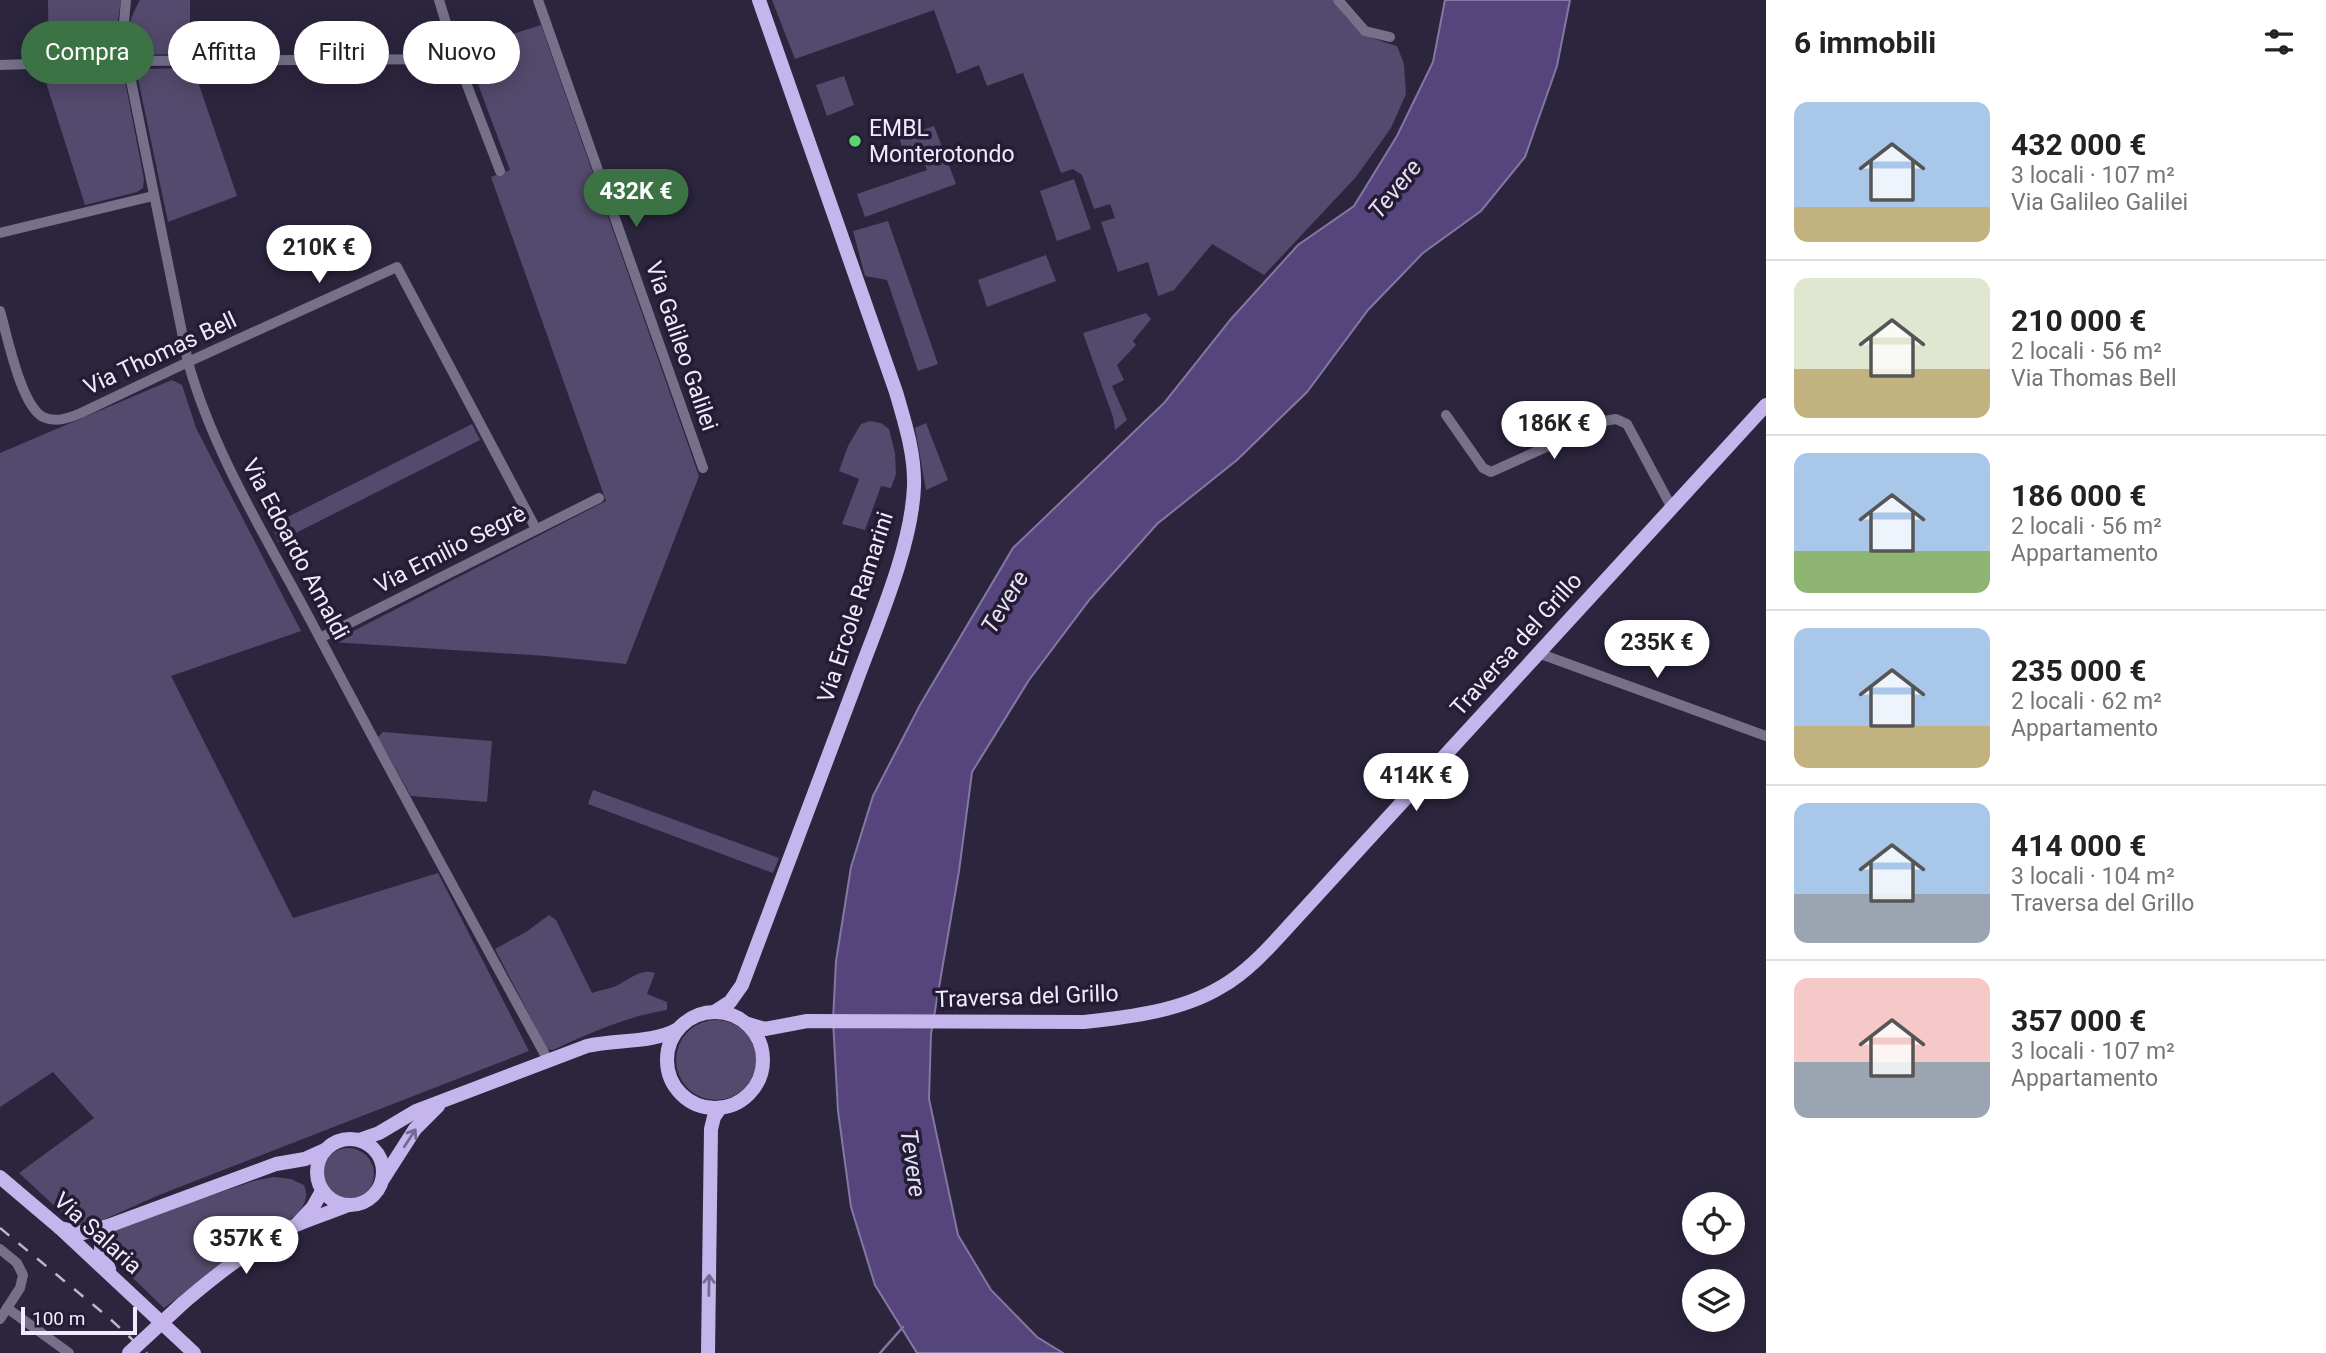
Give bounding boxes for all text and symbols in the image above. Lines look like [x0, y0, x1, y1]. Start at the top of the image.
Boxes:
chip: Compra [21, 21, 154, 84]
chip: Affitta [168, 21, 280, 84]
chip: Filtri [294, 21, 389, 84]
chip: Nuovo [403, 21, 520, 84]
icon: filters [2260, 23, 2298, 61]
text: 6 immobili [1794, 25, 1936, 60]
place label: EMBL Monterotondo [869, 115, 1015, 168]
text: 432 000 € [2011, 127, 2146, 162]
icon: home [1850, 130, 1934, 214]
marker: EMBL Monterotondo [847, 133, 863, 149]
water label: Tevere [1363, 154, 1427, 224]
text: 3 locali · 107 m² [2011, 162, 2175, 189]
pin: 432K € [579, 170, 693, 229]
text: 432K € [599, 178, 673, 205]
text: Via Galileo Galilei [2011, 189, 2188, 216]
pin: 210K € [262, 226, 376, 285]
text: 210K € [282, 234, 356, 261]
street label: Via Galileo Galilei [640, 258, 723, 434]
text: 210 000 € [2011, 303, 2146, 338]
street label: Via Thomas Bell [80, 306, 241, 401]
icon: home [1850, 306, 1934, 390]
text: 2 locali · 56 m² [2011, 338, 2162, 365]
text: Via Thomas Bell [2011, 365, 2176, 392]
pin: 186K € [1497, 402, 1611, 461]
text: 186K € [1517, 410, 1591, 437]
street label: Via Edoardo Amaldi [236, 454, 355, 644]
text: 186 000 € [2011, 478, 2146, 513]
icon: home [1850, 481, 1934, 565]
street label: Via Emilio Segrè [370, 500, 530, 599]
street label: Via Ercole Ramarini [812, 508, 899, 706]
text: 2 locali · 56 m² [2011, 513, 2162, 540]
text: Appartamento [2011, 540, 2158, 567]
water label: Tevere [975, 565, 1035, 639]
street label: Traversa del Grillo [1445, 567, 1588, 722]
pin: 235K € [1600, 620, 1714, 680]
text: 235K € [1620, 629, 1694, 656]
text: 235 000 € [2011, 653, 2146, 688]
icon: home [1850, 656, 1934, 740]
text: 2 locali · 62 m² [2011, 688, 2162, 715]
text: Appartamento [2011, 715, 2158, 742]
pin: 414K € [1359, 754, 1473, 813]
text: 414K € [1379, 762, 1453, 789]
text: 414 000 € [2011, 828, 2146, 863]
icon: home [1850, 831, 1934, 915]
text: 3 locali · 104 m² [2011, 863, 2175, 890]
text: Traversa del Grillo [2011, 890, 2194, 917]
street label: Traversa del Grillo [935, 980, 1119, 1013]
text: 357 000 € [2011, 1003, 2146, 1038]
icon: home [1850, 1006, 1934, 1090]
text: 3 locali · 107 m² [2011, 1038, 2175, 1065]
text: Appartamento [2011, 1065, 2158, 1092]
water label: Tevere [894, 1127, 932, 1199]
one-way arrow [402, 1129, 417, 1148]
street label: Via Salaria [48, 1187, 147, 1280]
map controls [1682, 1192, 1745, 1332]
button: locate [1682, 1192, 1745, 1255]
pin: 357K € [189, 1216, 303, 1276]
text: 357K € [209, 1225, 283, 1252]
button: layers [1682, 1269, 1745, 1332]
one-way arrow [702, 1274, 716, 1297]
scale bar [21, 1304, 136, 1336]
text: 100 m [32, 1307, 85, 1330]

